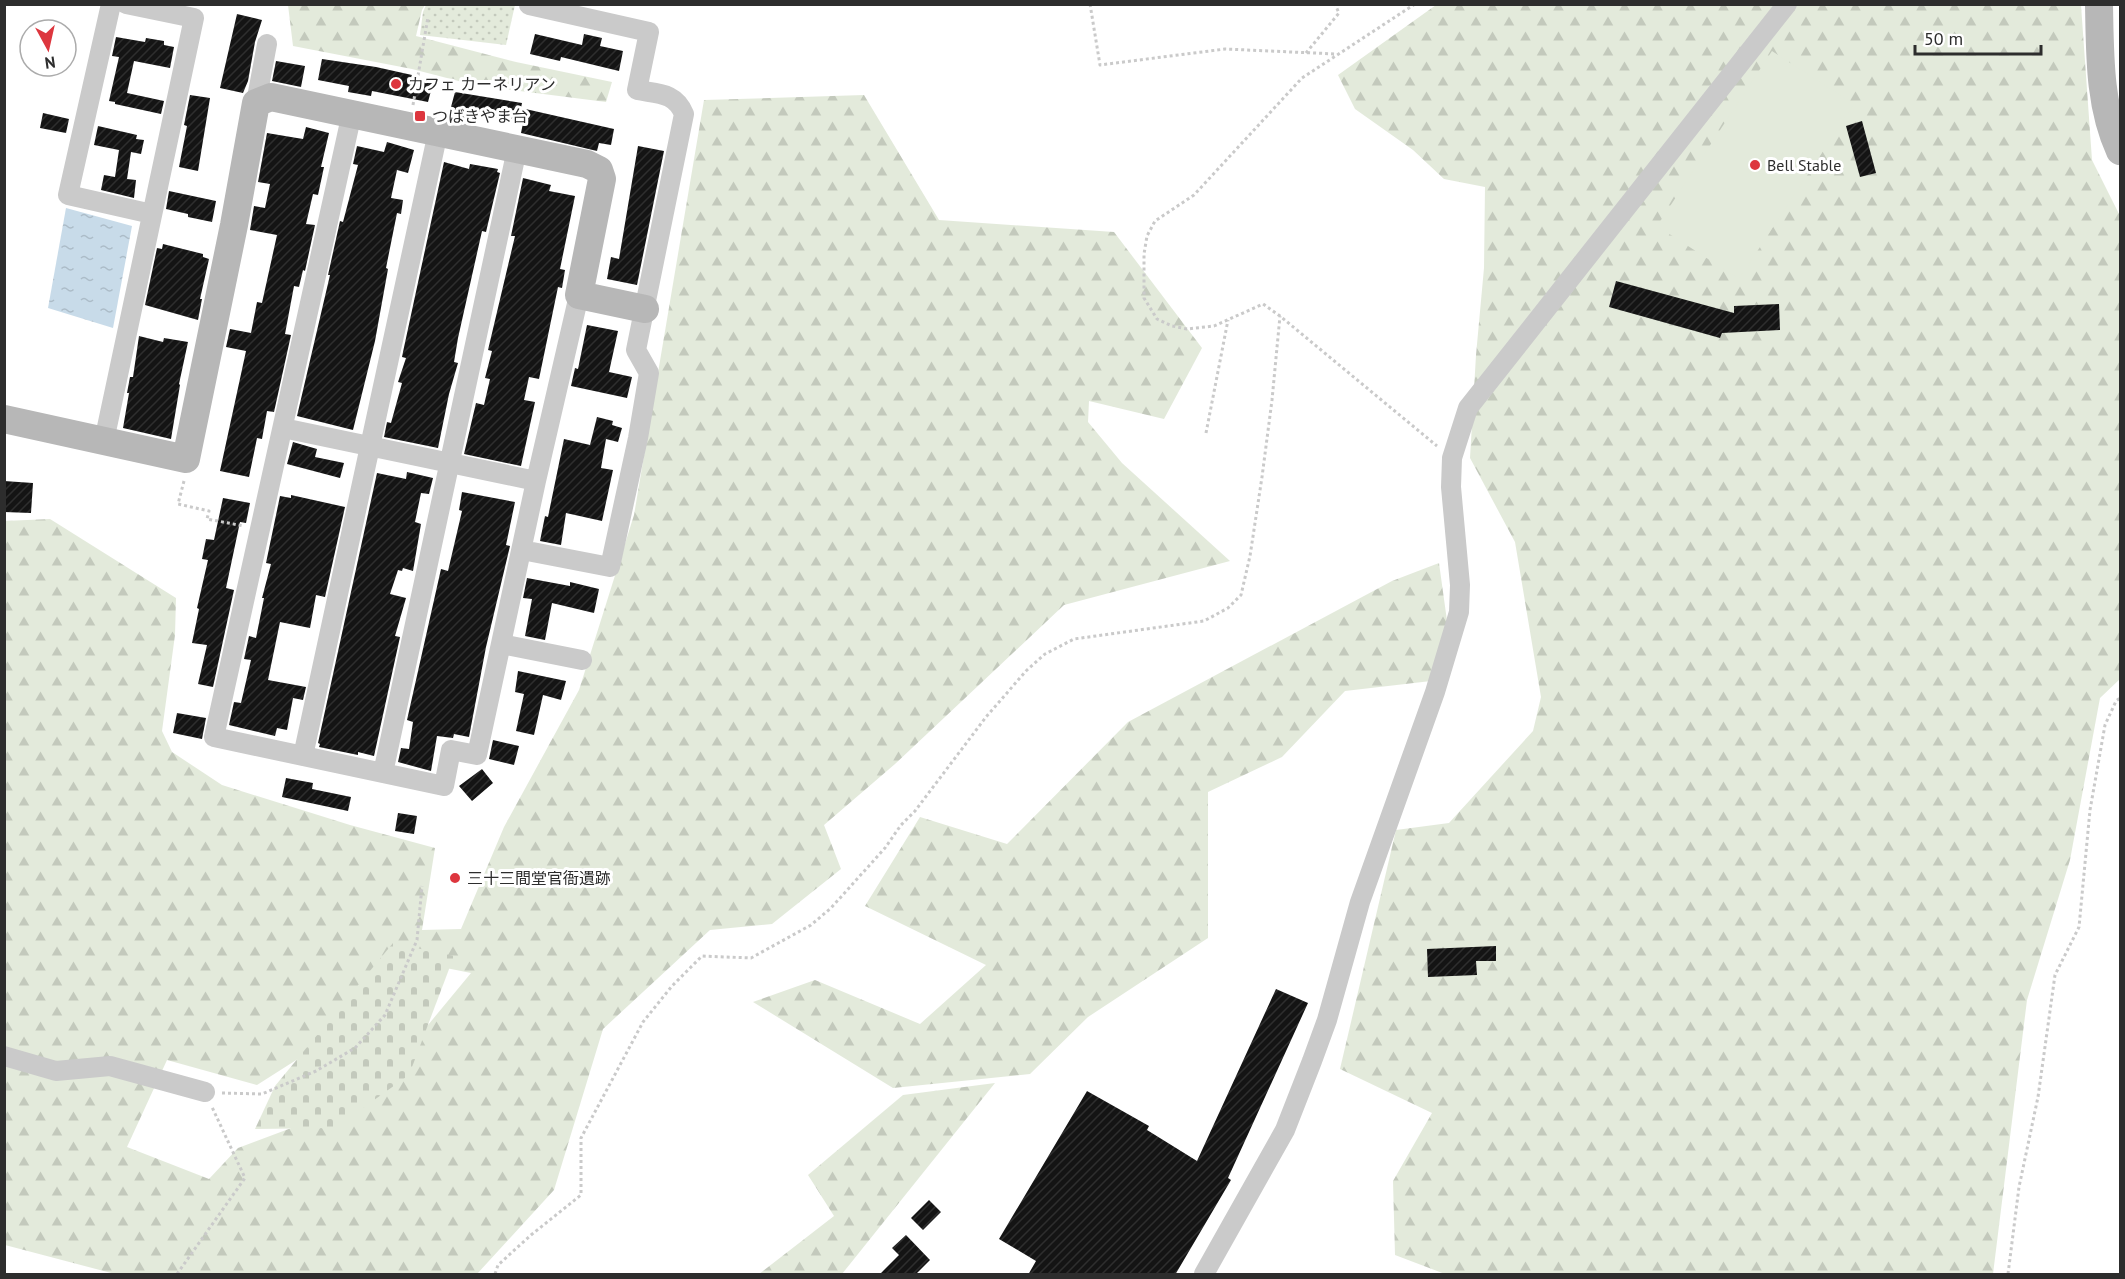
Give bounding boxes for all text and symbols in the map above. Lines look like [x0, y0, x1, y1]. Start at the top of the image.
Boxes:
north arrow [18, 18, 78, 78]
scale bar [1915, 18, 2041, 56]
text: 50 m [1924, 27, 1963, 50]
text: N [43, 52, 57, 73]
place label: カフェ カーネリアン [408, 74, 556, 94]
marker: カフェ カーネリアン [389, 77, 403, 91]
place label: つばきやま台 [432, 106, 528, 126]
marker: つばきやま台 [413, 109, 427, 123]
place label: Bell Stable [1767, 155, 1841, 175]
marker: Bell Stable [1748, 158, 1762, 172]
place label: 三十三間堂官衙遺跡 [467, 868, 611, 888]
marker: 三十三間堂官衙遺跡 [448, 871, 462, 885]

